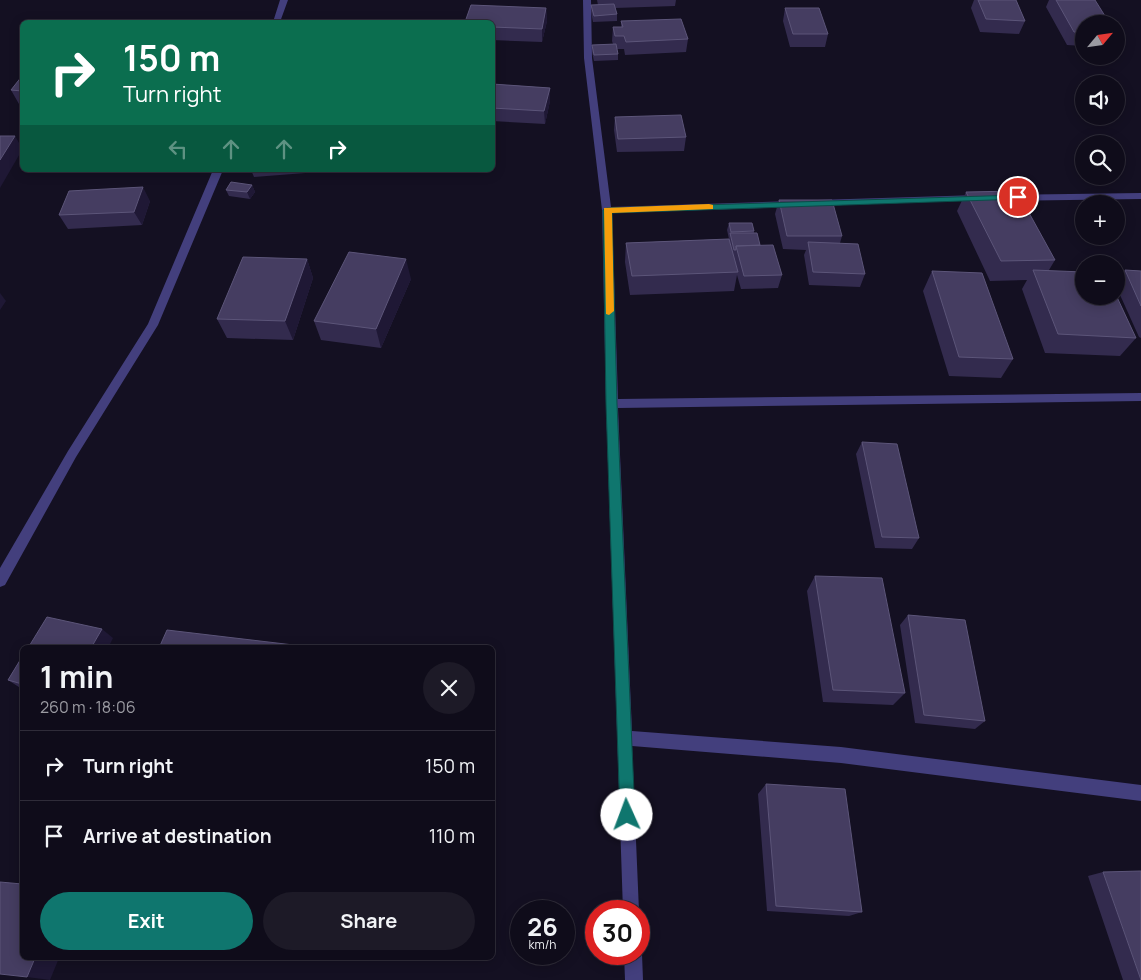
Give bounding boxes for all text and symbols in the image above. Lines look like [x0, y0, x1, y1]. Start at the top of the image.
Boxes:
north arrow [1075, 15, 1125, 65]
map controls [1075, 15, 1125, 305]
text: 150 m [123, 34, 220, 82]
icon: right [40, 40, 105, 105]
button: sound [1075, 75, 1125, 125]
text: Turn right [123, 79, 221, 109]
icon: left [164, 135, 192, 163]
icon: ahead [217, 135, 245, 163]
icon: ahead [270, 135, 298, 163]
icon: right [323, 135, 351, 163]
button: search [1075, 135, 1125, 185]
pin [997, 176, 1039, 218]
icon: arrive [1004, 183, 1032, 211]
button: + [1075, 195, 1125, 245]
button: − [1075, 255, 1125, 305]
text: 1 min [40, 656, 113, 697]
button: close [423, 662, 475, 714]
text: 260 m · 18:06 [40, 696, 136, 718]
icon: right [40, 752, 68, 780]
text: Turn right [83, 753, 173, 779]
text: 150 m [425, 753, 475, 779]
position arrow [600, 788, 652, 840]
icon: arrive [40, 822, 68, 850]
text: Arrive at destination [83, 823, 272, 849]
text: 110 m [429, 823, 475, 849]
button: Exit [40, 892, 253, 950]
button: Share [263, 892, 475, 950]
speed limit sign: 30 [585, 900, 650, 965]
text: 26 [527, 909, 558, 944]
text: km/h [529, 936, 556, 953]

